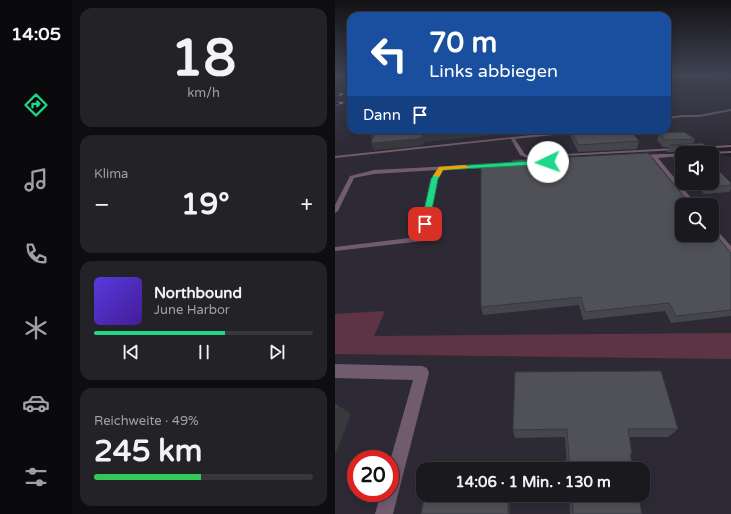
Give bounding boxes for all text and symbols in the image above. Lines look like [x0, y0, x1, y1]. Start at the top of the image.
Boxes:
text: 14:05 [11, 23, 61, 45]
text: 70 m [429, 26, 497, 60]
text: 18 [171, 27, 236, 90]
icon: left [363, 28, 415, 80]
text: Links abbiegen [429, 60, 558, 82]
text: km/h [187, 85, 220, 101]
icon: directions [22, 91, 50, 119]
icon: arrive [409, 104, 431, 126]
text: Dann [363, 106, 401, 124]
position arrow [527, 141, 569, 183]
map controls [675, 146, 719, 242]
button: sound [675, 146, 719, 190]
icon: music [22, 166, 50, 194]
text: Klima [94, 166, 128, 182]
text: 19° [181, 186, 230, 223]
text: − [94, 192, 110, 218]
text: + [301, 192, 313, 218]
button: search [675, 198, 719, 242]
pin [408, 207, 442, 241]
icon: arrive [414, 213, 436, 235]
icon: phone [22, 240, 50, 268]
text: Northbound [154, 284, 242, 302]
text: June Harbor [154, 302, 230, 318]
icon: climate [22, 314, 50, 342]
icon: previous [120, 341, 142, 363]
icon: pause [193, 341, 215, 363]
icon: next [266, 341, 288, 363]
icon: car [22, 389, 50, 417]
text: Reichweite · 49% [94, 413, 199, 429]
text: 245 km [94, 433, 202, 470]
speed limit sign: 20 [347, 450, 399, 502]
icon: filters [22, 463, 50, 491]
text: 14:06 · 1 Min. · 130 m [455, 473, 611, 491]

